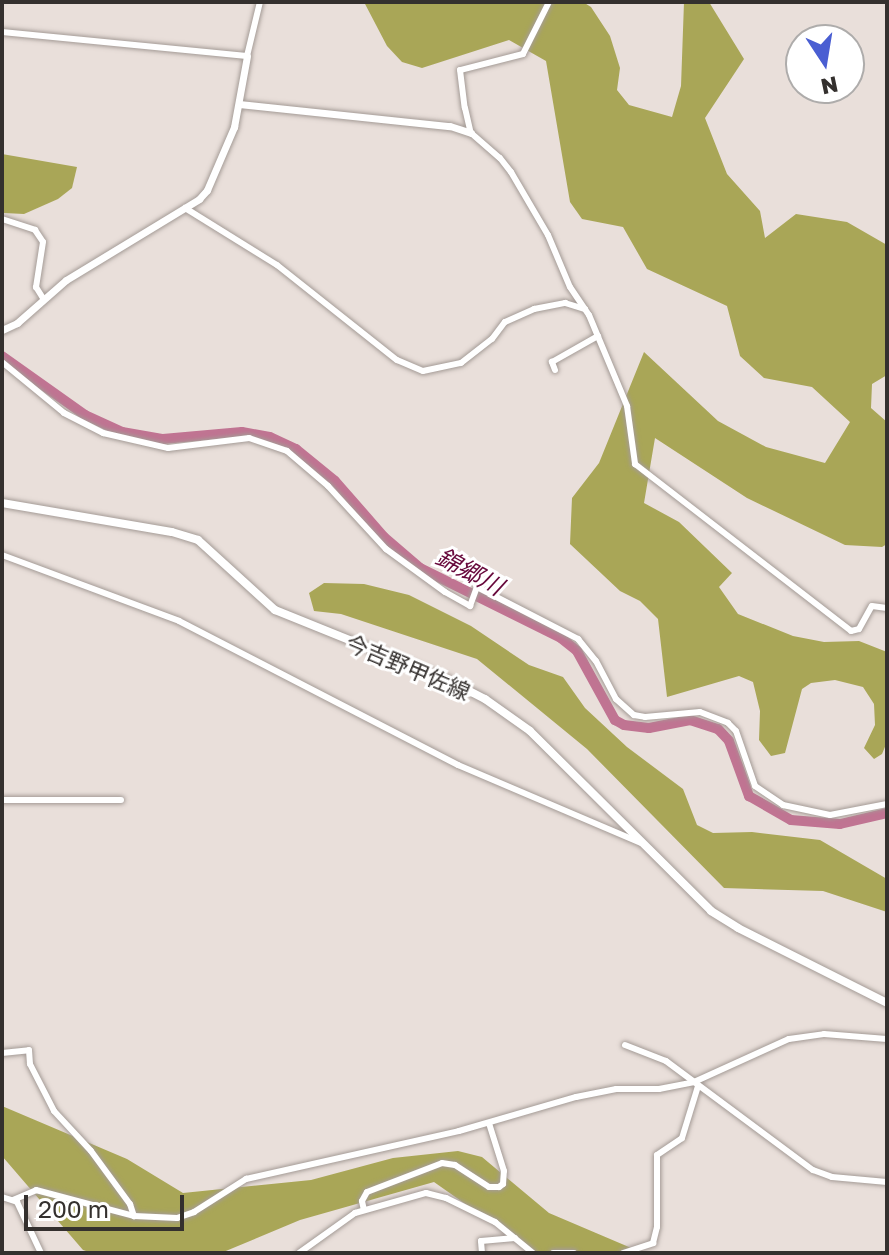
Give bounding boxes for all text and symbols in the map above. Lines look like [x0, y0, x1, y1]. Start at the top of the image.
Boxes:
north arrow [785, 24, 865, 104]
text: N [819, 71, 841, 101]
water label: 錦郷川 [431, 541, 509, 601]
street label: 今吉野甲佐線 [342, 629, 474, 705]
scale bar [28, 1179, 188, 1229]
text: 200 m [38, 1194, 109, 1223]

